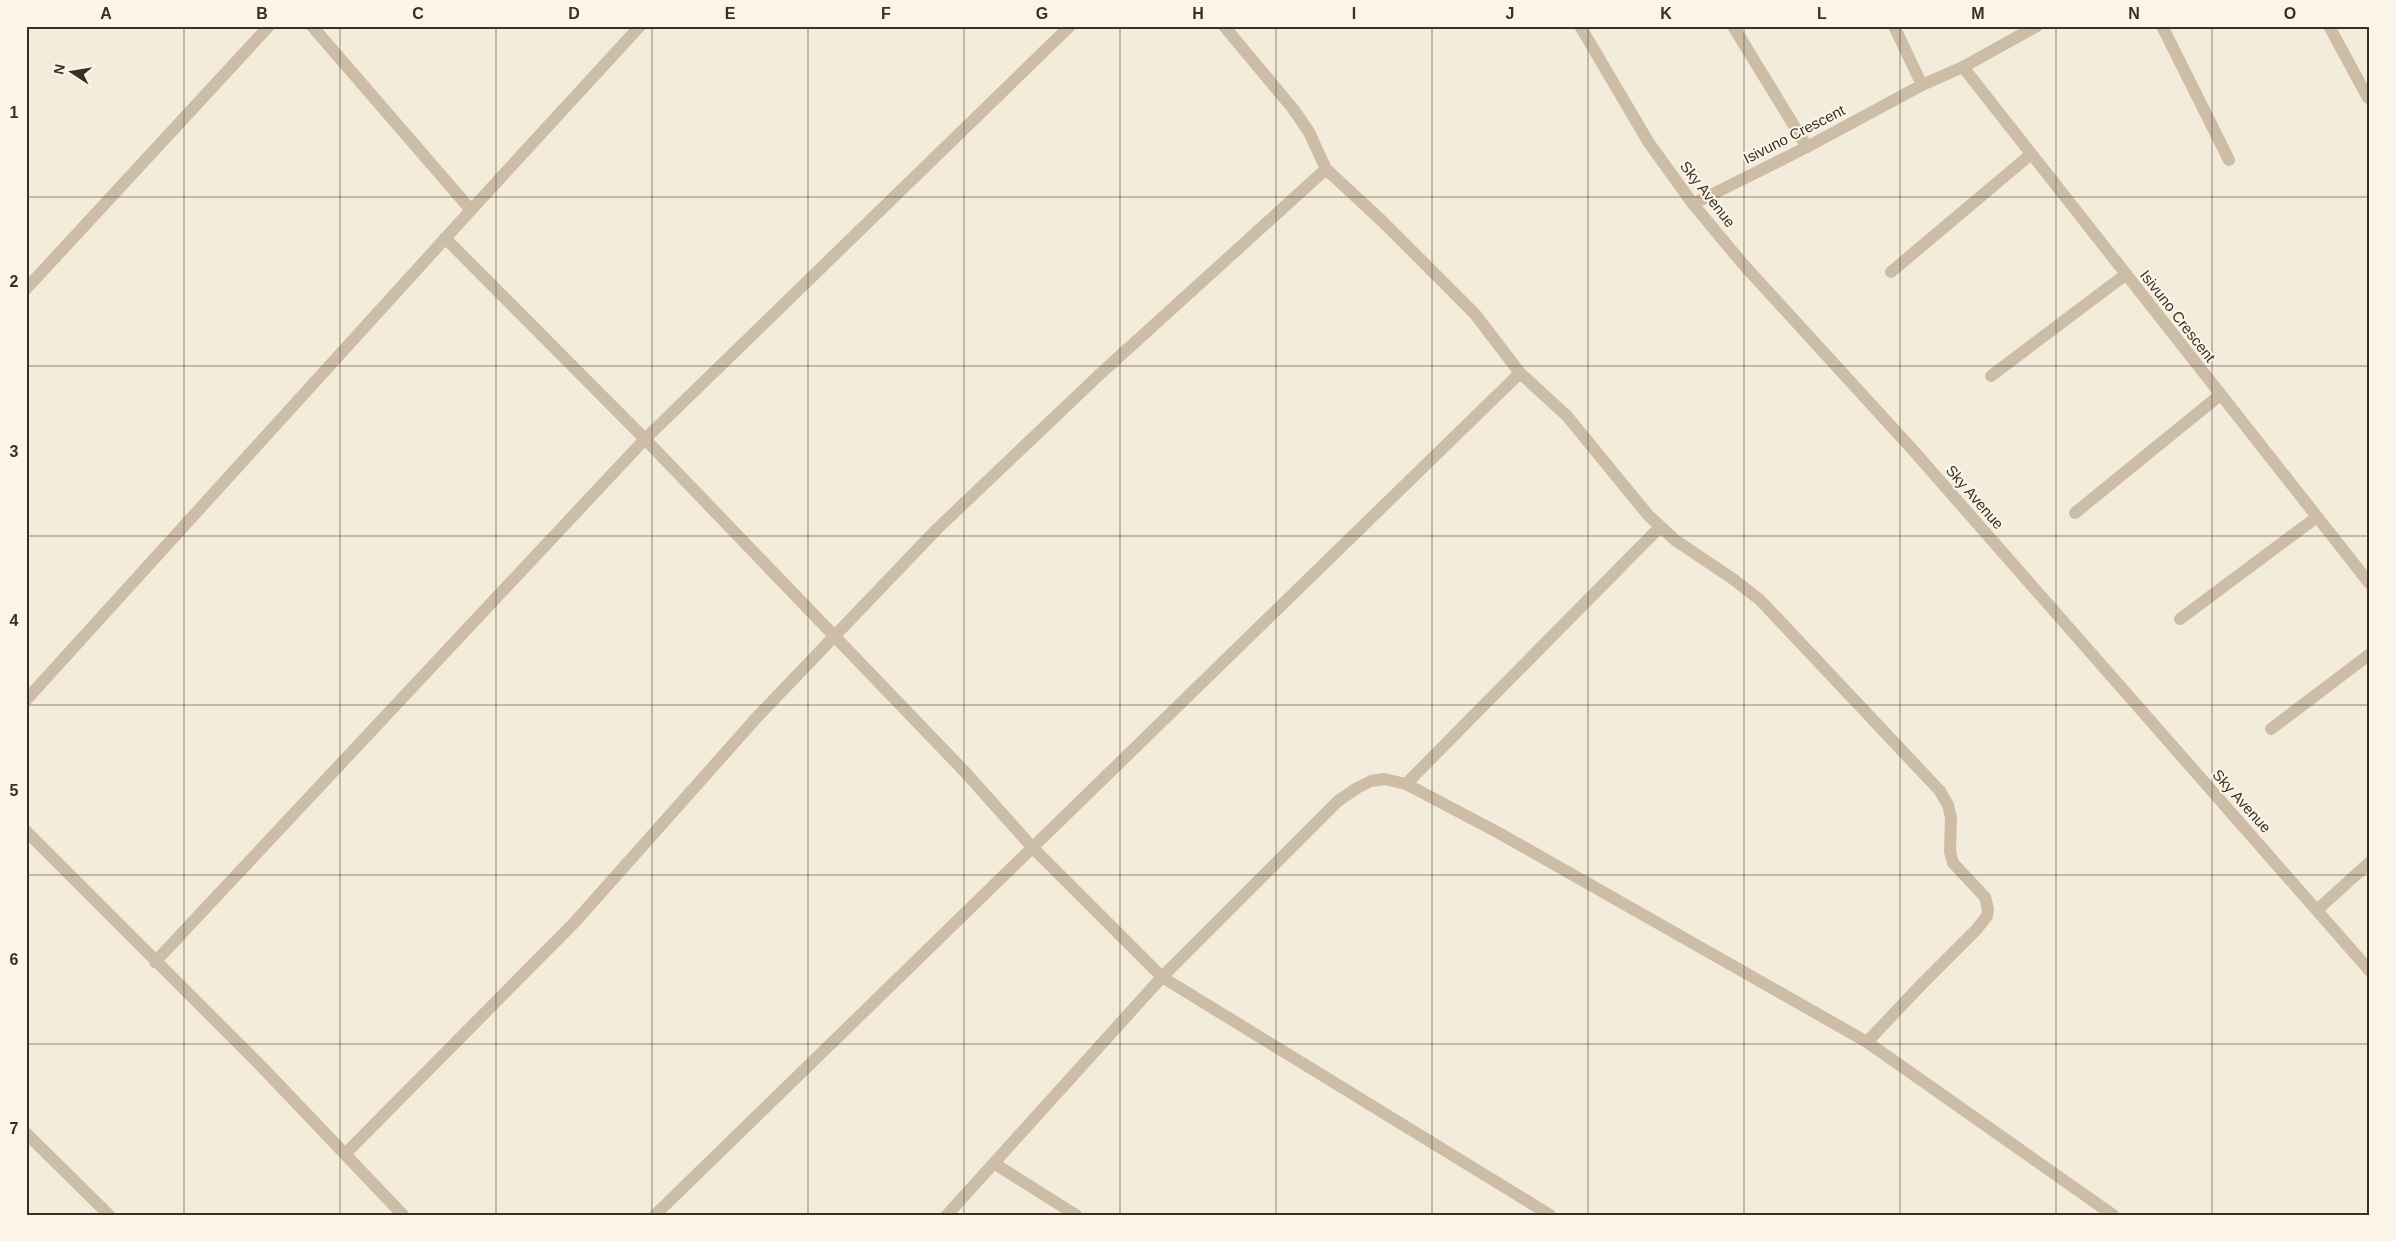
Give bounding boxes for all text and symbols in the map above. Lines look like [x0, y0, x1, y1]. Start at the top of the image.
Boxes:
text: A [100, 5, 112, 22]
text: B [256, 5, 268, 22]
text: C [412, 5, 424, 22]
text: D [568, 5, 580, 22]
text: E [725, 5, 736, 22]
text: F [881, 5, 891, 22]
text: G [1036, 5, 1048, 22]
text: H [1192, 5, 1204, 22]
text: I [1352, 5, 1356, 22]
text: J [1506, 5, 1514, 22]
text: K [1660, 5, 1672, 22]
text: L [1817, 5, 1827, 22]
text: M [1971, 5, 1985, 22]
text: N [2128, 5, 2140, 22]
text: O [2284, 5, 2296, 22]
north arrow [48, 48, 98, 98]
text: N [50, 63, 68, 76]
street label: Isivuno Crescent [1740, 101, 1848, 167]
text: 1 [10, 104, 19, 121]
street label: Sky Avenue [1677, 158, 1739, 230]
street label: Isivuno Crescent [2137, 267, 2220, 366]
text: 2 [10, 273, 19, 290]
text: 3 [10, 443, 19, 460]
street label: Sky Avenue [1943, 462, 2007, 532]
text: 4 [10, 612, 19, 629]
street label: Sky Avenue [2209, 766, 2275, 836]
text: 5 [10, 782, 19, 799]
text: 6 [10, 951, 19, 968]
text: 7 [10, 1120, 19, 1137]

